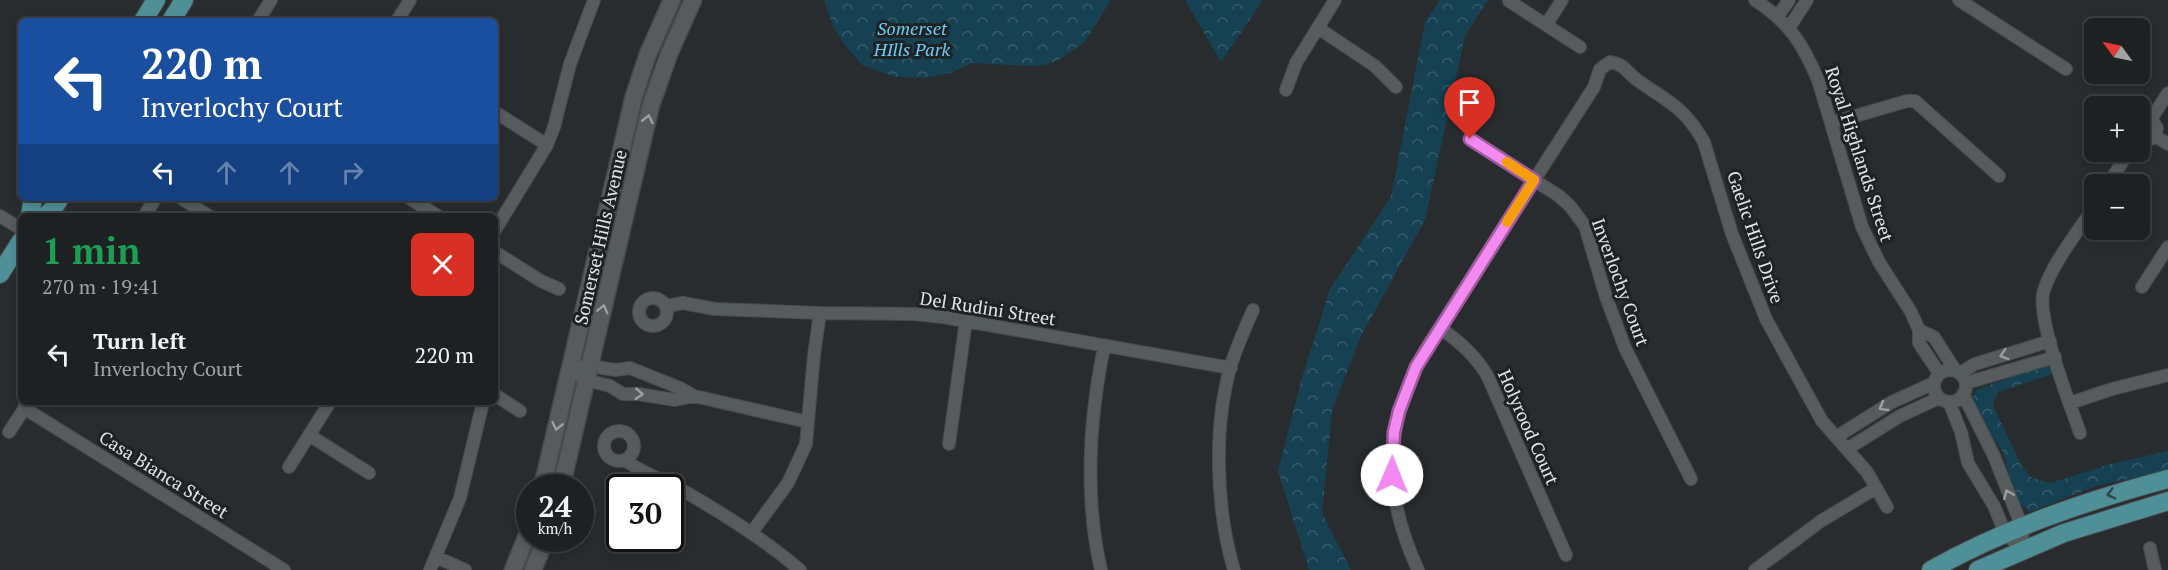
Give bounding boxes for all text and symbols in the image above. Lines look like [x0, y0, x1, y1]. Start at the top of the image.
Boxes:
park label: Somerset HIlls Park [873, 16, 951, 61]
north arrow [2084, 18, 2150, 84]
map controls [2084, 18, 2150, 240]
text: 220 m [141, 35, 262, 91]
icon: left [42, 42, 120, 120]
street label: Royal Highlands Street [1820, 63, 1900, 245]
pin [1444, 77, 1495, 139]
icon: arrive [1453, 86, 1486, 119]
text: Inverlochy Court [141, 89, 343, 125]
button: + [2084, 96, 2150, 162]
one-way arrow [641, 114, 654, 124]
street label: Somerset Hills Avenue [568, 147, 632, 327]
icon: left [147, 156, 180, 189]
icon: ahead [210, 156, 243, 189]
icon: ahead [273, 156, 306, 189]
icon: right [336, 156, 369, 189]
street label: Gaelic Hills Drive [1722, 168, 1790, 306]
button: − [2084, 174, 2150, 240]
street label: Inverlochy Court [1587, 215, 1655, 350]
text: 1 min [42, 227, 140, 274]
button: close [411, 233, 474, 296]
text: 270 m · 19:41 [42, 273, 160, 300]
street label: Del Rudini Street [918, 285, 1058, 331]
one-way arrow [596, 304, 609, 314]
text: Turn left [93, 326, 186, 355]
icon: left [42, 338, 75, 371]
text: 220 m [414, 340, 474, 369]
one-way arrow [1999, 348, 2010, 360]
text: Inverlochy Court [93, 355, 243, 382]
street label: Holyrood Court [1493, 366, 1565, 489]
one-way arrow [634, 388, 643, 401]
one-way arrow [1879, 400, 1889, 411]
one-way arrow [551, 421, 564, 431]
street label: Casa Bianca Street [95, 425, 233, 524]
position arrow [1360, 443, 1424, 507]
speed limit sign: 30 [606, 474, 684, 552]
text: 24 [538, 486, 572, 526]
one-way arrow [2107, 487, 2117, 500]
one-way arrow [2003, 490, 2015, 501]
text: km/h [538, 518, 572, 538]

